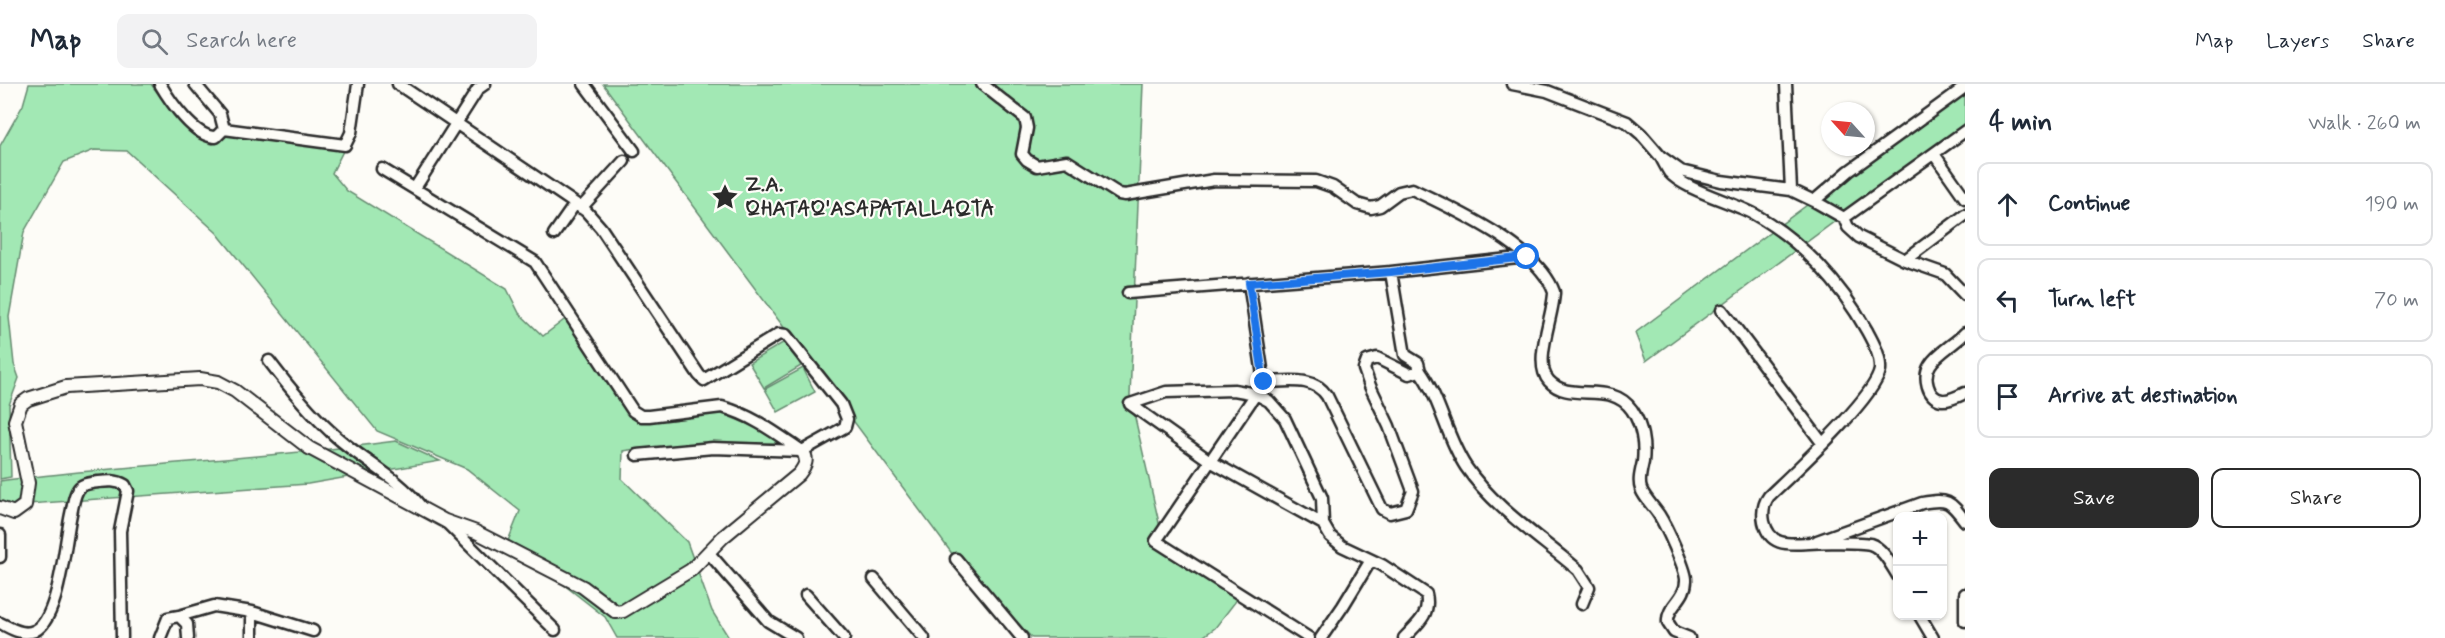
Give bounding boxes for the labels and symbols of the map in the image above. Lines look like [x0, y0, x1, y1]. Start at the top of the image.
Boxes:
north arrow [1821, 102, 1875, 156]
place label: Z.A. QHATAQ'ASAPATALLAQTA [745, 171, 995, 223]
place icon: Z.A. QHATAQ'ASAPATALLAQTA [710, 182, 740, 212]
route start [1513, 243, 1539, 269]
route end [1250, 368, 1276, 394]

